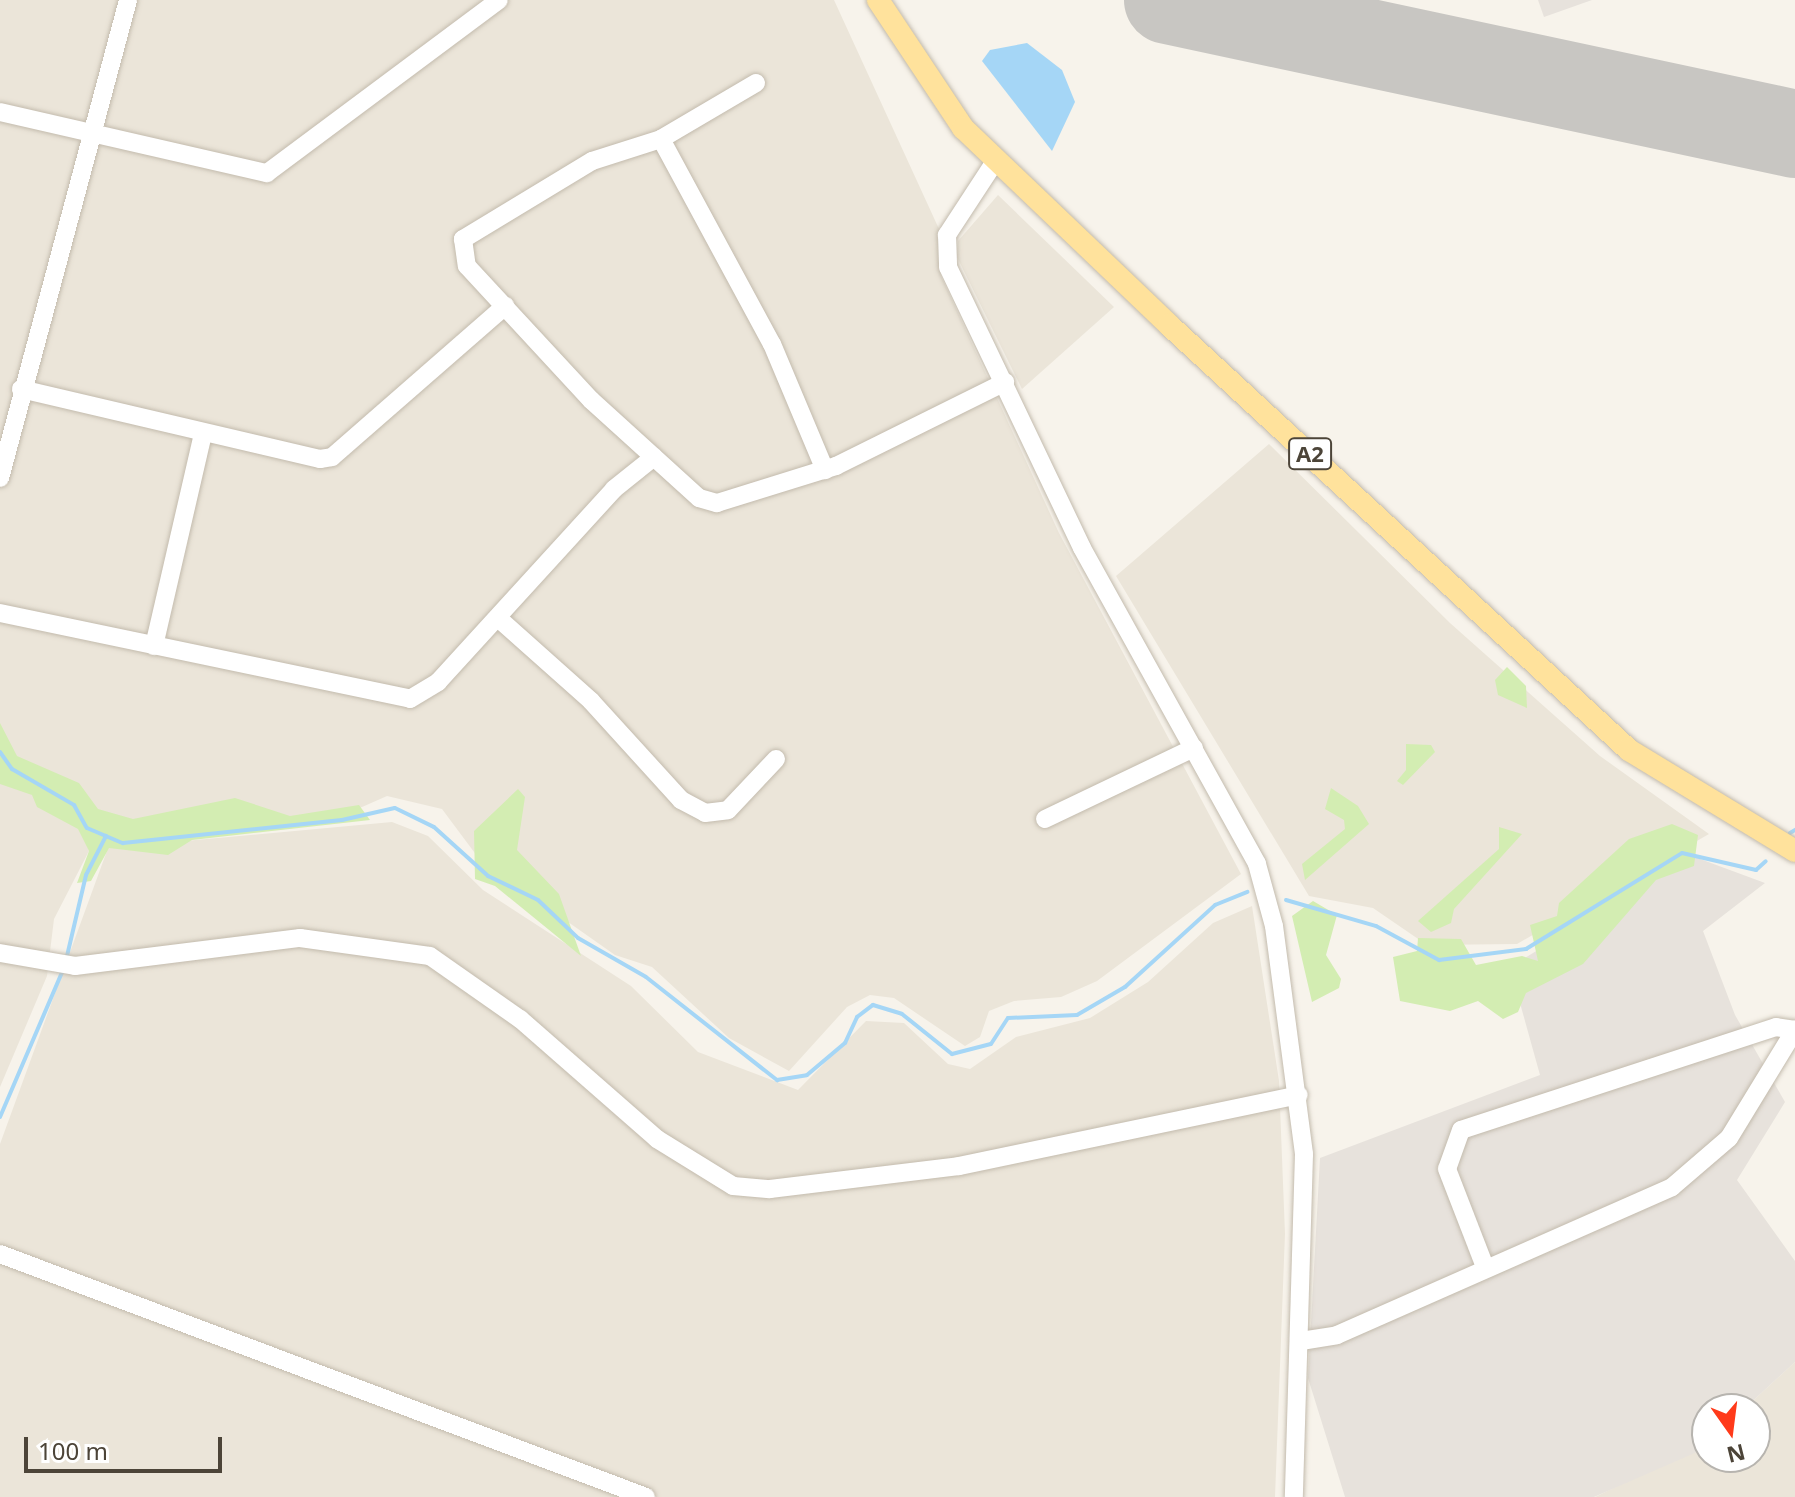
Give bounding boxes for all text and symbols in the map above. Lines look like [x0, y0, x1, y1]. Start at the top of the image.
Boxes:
road number: A2 [1288, 436, 1332, 472]
north arrow [1691, 1393, 1771, 1473]
scale bar [28, 1421, 226, 1471]
text: 100 m [38, 1434, 108, 1467]
text: N [1724, 1438, 1749, 1471]

